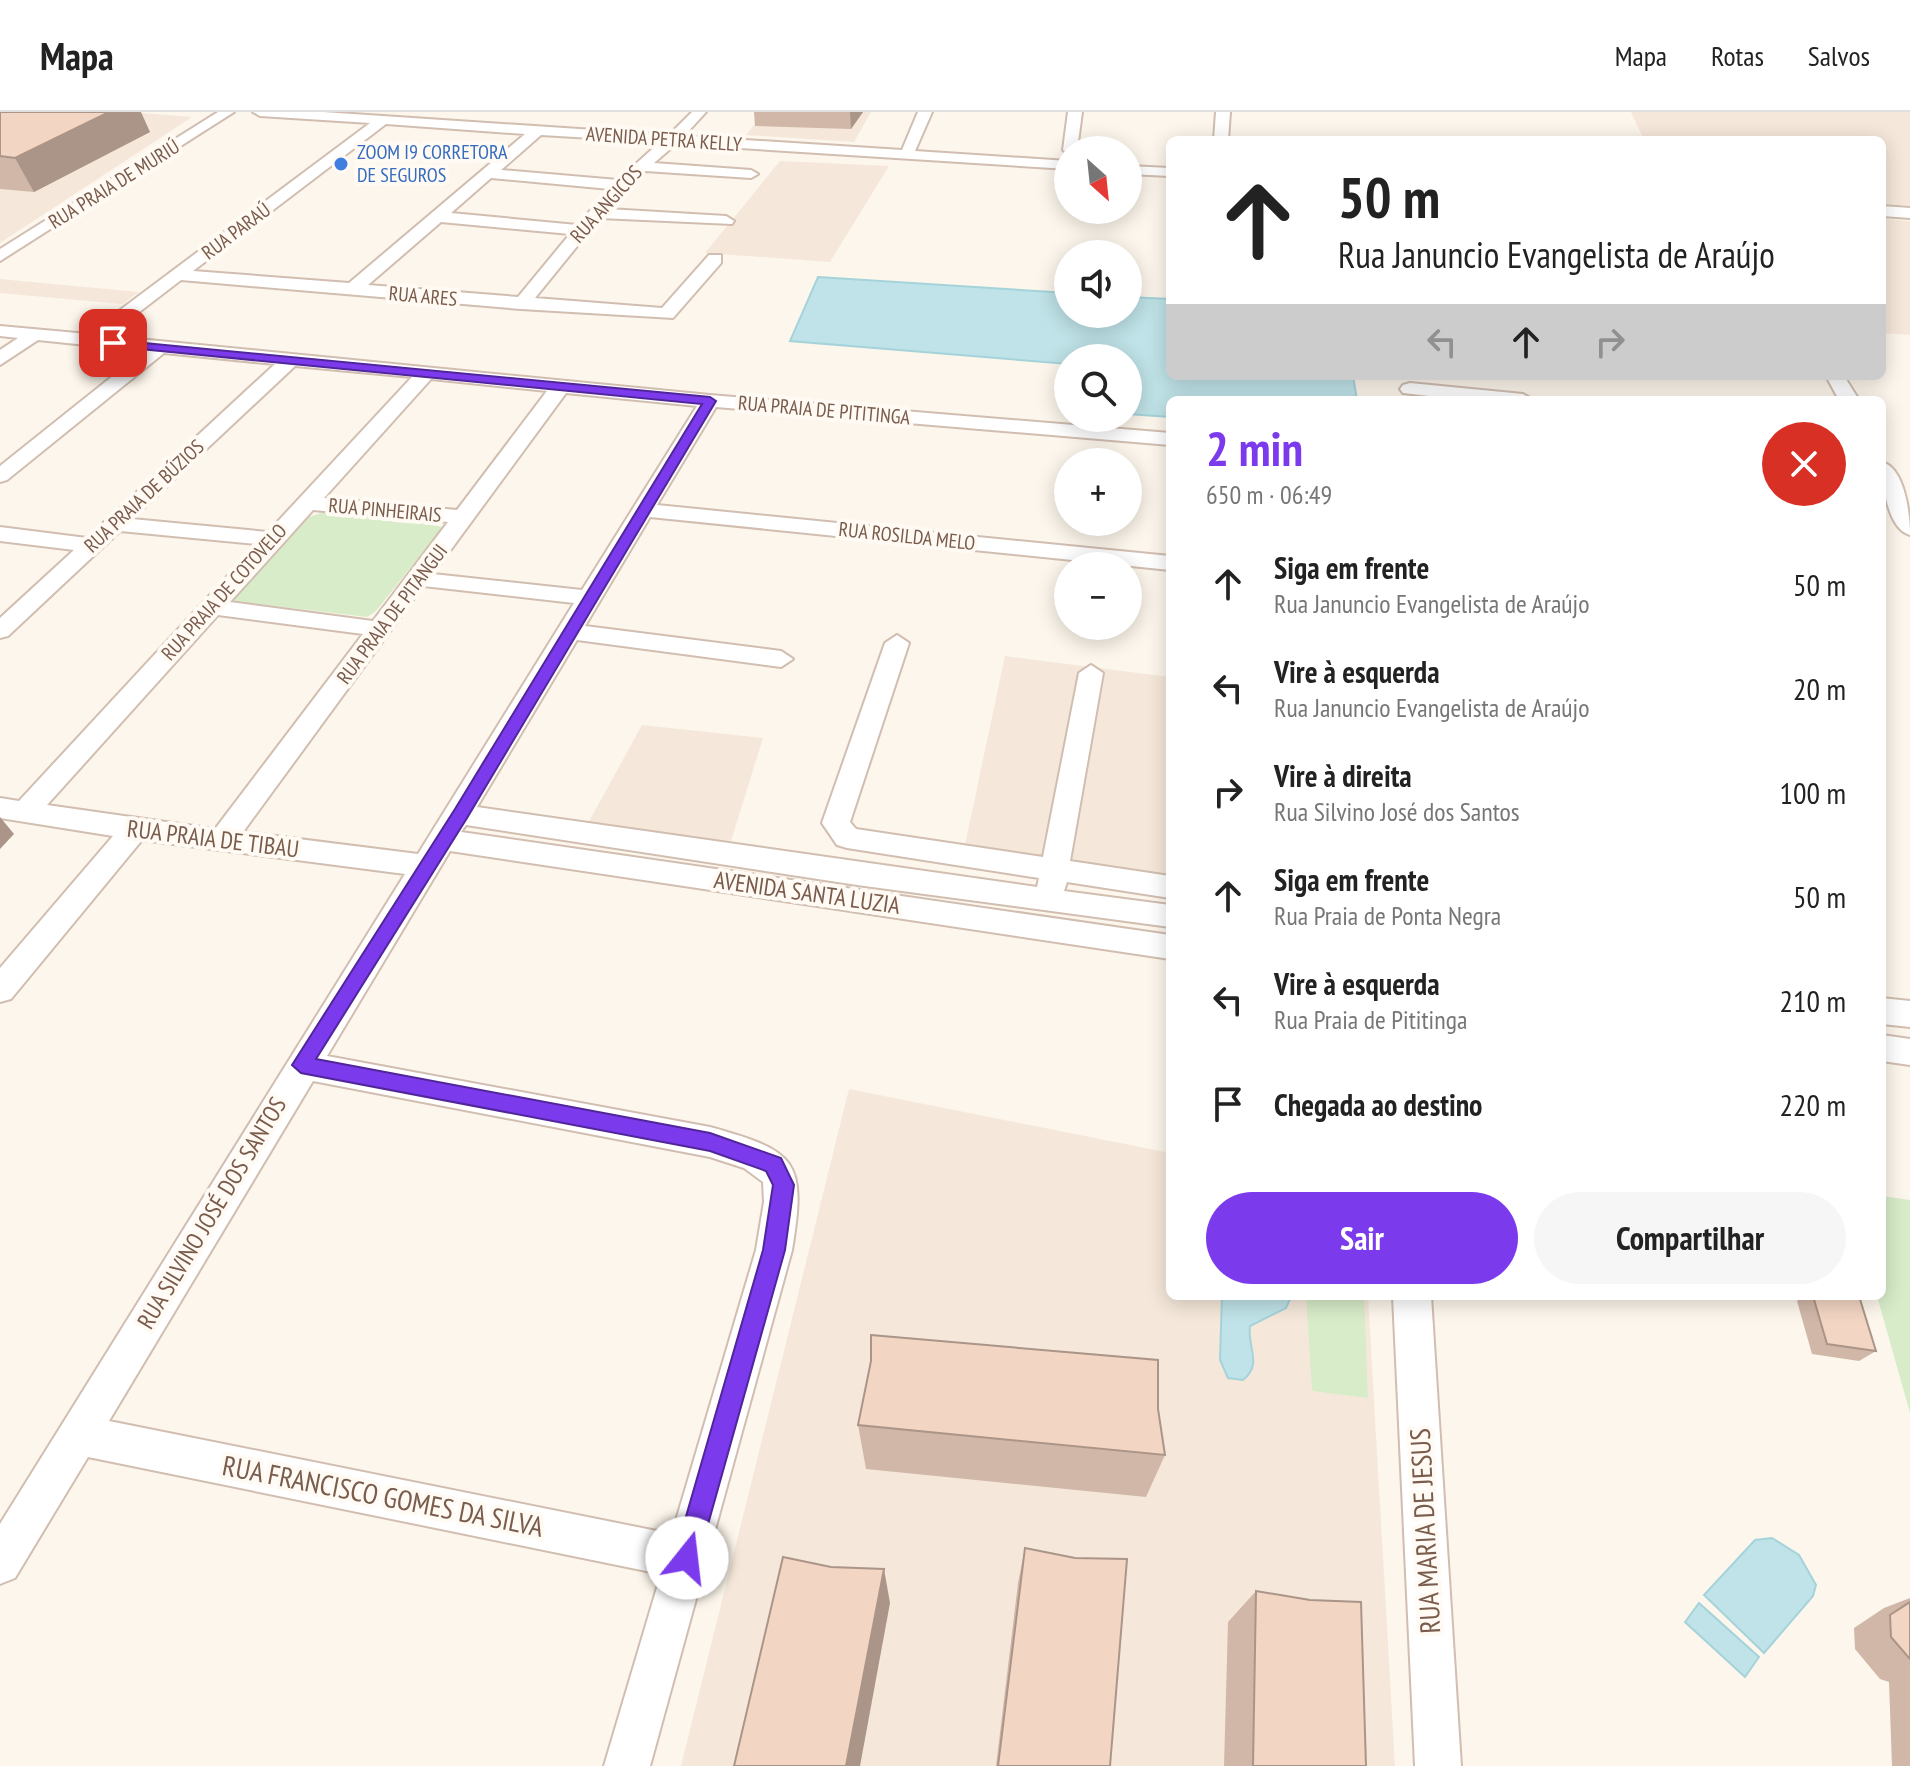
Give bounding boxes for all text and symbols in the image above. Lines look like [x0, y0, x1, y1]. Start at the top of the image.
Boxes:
text: Mapa [40, 31, 114, 80]
text: Mapa [1615, 37, 1667, 74]
text: Rotas [1711, 37, 1764, 74]
text: Salvos [1808, 37, 1870, 74]
street label: AVENIDA PETRA KELLY [585, 121, 743, 157]
street label: RUA PRAIA DE MURIÚ [44, 133, 184, 235]
north arrow [1054, 136, 1142, 224]
map controls [1054, 136, 1142, 640]
place label: ZOOM I9 CORRETORA DE SEGUROS [357, 139, 508, 188]
marker: ZOOM I9 CORRETORA DE SEGUROS [332, 155, 350, 173]
street label: RUA ANGICOS [564, 160, 648, 248]
text: 50 m [1338, 161, 1440, 233]
icon: ahead [1206, 168, 1310, 272]
street label: RUA PARAÚ [196, 197, 276, 265]
text: Rua Januncio Evangelista de Araújo [1338, 231, 1775, 278]
button: sound [1054, 240, 1142, 328]
street label: RUA ARES [388, 280, 458, 312]
pin [79, 309, 147, 377]
icon: left [1420, 320, 1464, 364]
icon: ahead [1504, 320, 1548, 364]
icon: right [1588, 320, 1632, 364]
icon: arrive [91, 321, 135, 365]
button: search [1054, 344, 1142, 432]
street label: RUA PRAIA DE PITITINGA [737, 390, 912, 431]
text: 2 min [1206, 417, 1303, 479]
button: close [1762, 422, 1846, 506]
street label: RUA PRAIA DE BÚZIOS [79, 434, 209, 558]
button: + [1054, 448, 1142, 536]
text: 650 m · 06:49 [1206, 478, 1332, 511]
street label: RUA PINHEIRAIS [327, 492, 443, 528]
street label: RUA ROSILDA MELO [837, 516, 977, 556]
street label: RUA PRAIA DE COTOVELO [156, 518, 292, 666]
street label: RUA PRAIA DE PITANGUI [331, 539, 453, 689]
text: Siga em frente [1274, 548, 1429, 587]
button: − [1054, 552, 1142, 640]
icon: ahead [1206, 562, 1250, 606]
text: 50 m [1793, 565, 1846, 604]
text: Rua Januncio Evangelista de Araújo [1274, 587, 1589, 620]
text: Vire à esquerda [1274, 652, 1440, 691]
icon: left [1206, 666, 1250, 710]
text: 20 m [1793, 669, 1846, 708]
text: Rua Januncio Evangelista de Araújo [1274, 691, 1589, 724]
text: Vire à direita [1274, 756, 1412, 795]
icon: right [1206, 770, 1250, 814]
text: 100 m [1780, 773, 1846, 812]
text: Rua Silvino José dos Santos [1274, 795, 1520, 828]
street label: RUA PRAIA DE TIBAU [125, 813, 301, 864]
text: Siga em frente [1274, 860, 1429, 899]
street label: AVENIDA SANTA LUZIA [712, 864, 903, 921]
icon: ahead [1206, 874, 1250, 918]
text: 50 m [1793, 877, 1846, 916]
text: Rua Praia de Ponta Negra [1274, 899, 1501, 932]
text: Vire à esquerda [1274, 964, 1440, 1003]
icon: left [1206, 978, 1250, 1022]
text: 210 m [1780, 981, 1846, 1020]
text: Rua Praia de Pititinga [1274, 1003, 1467, 1036]
icon: arrive [1206, 1082, 1250, 1126]
text: Chegada ao destino [1274, 1085, 1482, 1124]
text: 220 m [1780, 1085, 1846, 1124]
street label: RUA SILVINO JOSÉ DOS SANTOS [130, 1091, 293, 1334]
button: Sair [1206, 1192, 1518, 1284]
button: Compartilhar [1534, 1192, 1846, 1284]
street label: RUA MARIA DE JESUS [1401, 1427, 1448, 1635]
street label: RUA FRANCISCO GOMES DA SILVA [220, 1446, 547, 1545]
position arrow [645, 1516, 729, 1600]

